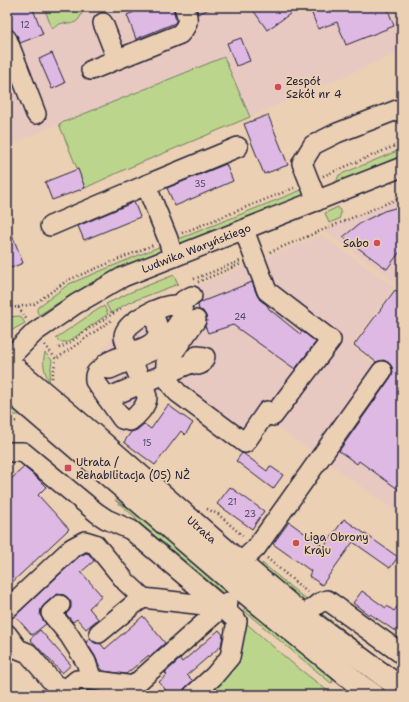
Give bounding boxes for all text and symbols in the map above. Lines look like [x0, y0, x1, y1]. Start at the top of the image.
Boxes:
house number: 12 [20, 19, 30, 31]
place label: Zespół Szkół nr 4 [286, 74, 342, 102]
marker: Zespół Szkół nr 4 [273, 82, 283, 92]
house number: 35 [194, 178, 206, 190]
street label: Ludwika Waryńskiego [139, 220, 253, 276]
place label: Sabo [343, 236, 369, 251]
marker: Sabo [372, 238, 382, 248]
house number: 24 [234, 311, 246, 323]
house number: 15 [142, 437, 152, 449]
place label: Utrata / Rehabilitacja (05) NŻ [76, 455, 190, 483]
marker: Utrata / Rehabilitacja (05) NŻ [63, 463, 73, 473]
house number: 21 [227, 496, 237, 508]
house number: 23 [244, 508, 256, 520]
street label: Utrata [184, 513, 220, 547]
place label: Liga Obrony Kraju [304, 530, 369, 558]
marker: Liga Obrony Kraju [291, 538, 301, 548]

